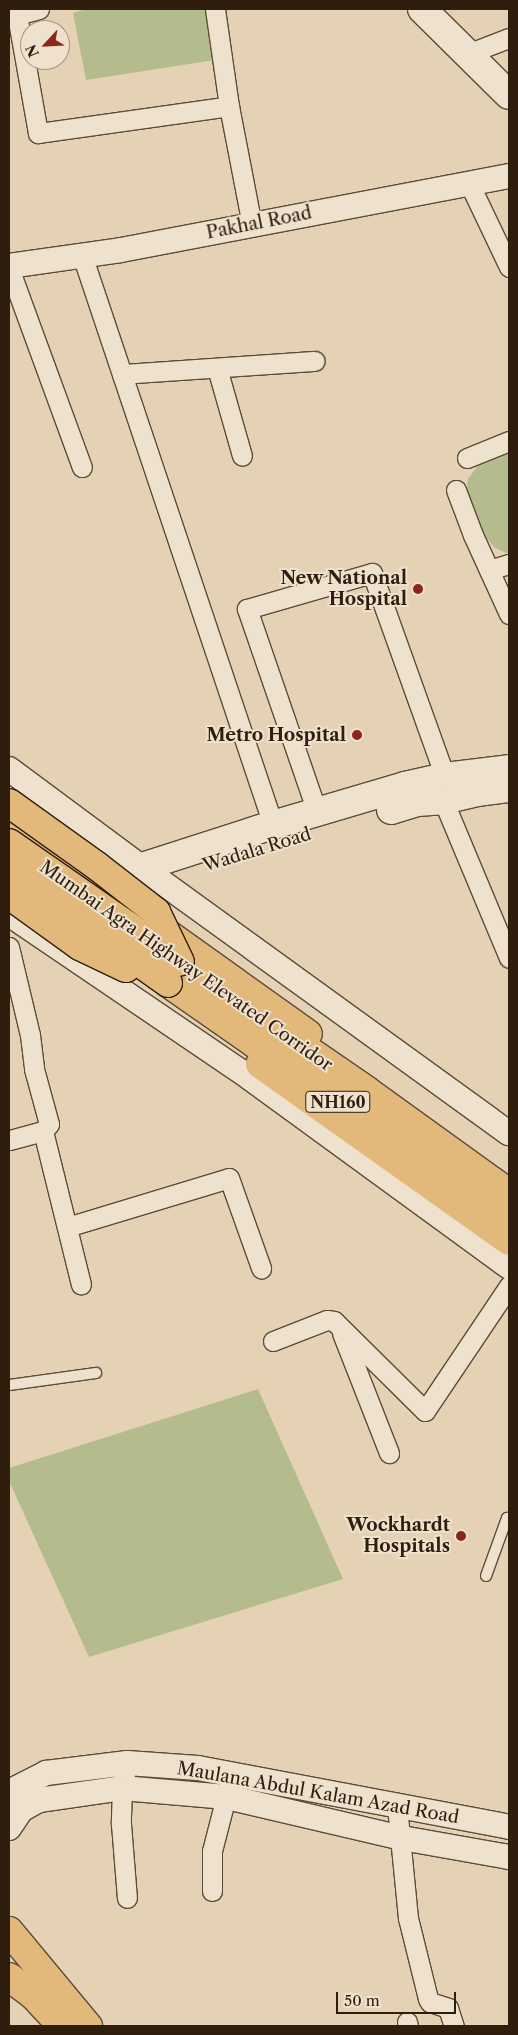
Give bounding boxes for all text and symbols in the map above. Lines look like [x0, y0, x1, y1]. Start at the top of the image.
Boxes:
north arrow [20, 20, 70, 70]
text: N [22, 42, 43, 60]
street label: Pakhal Road [204, 202, 314, 244]
place label: New National Hospital [280, 568, 407, 610]
marker: New National Hospital [411, 582, 425, 596]
place label: Metro Hospital [206, 724, 346, 746]
marker: Metro Hospital [350, 728, 364, 742]
street label: Wadala Road [200, 823, 314, 877]
street label: Mumbai Agra Highway Elevated Corridor [35, 856, 337, 1076]
road number: NH160 [304, 1088, 372, 1116]
place label: Wockhardt Hospitals [346, 1515, 450, 1558]
marker: Wockhardt Hospitals [454, 1529, 468, 1543]
street label: Maulana Abdul Kalam Azad Road [174, 1757, 462, 1829]
scale bar [338, 1982, 458, 2014]
text: 50 m [344, 1991, 380, 2010]

